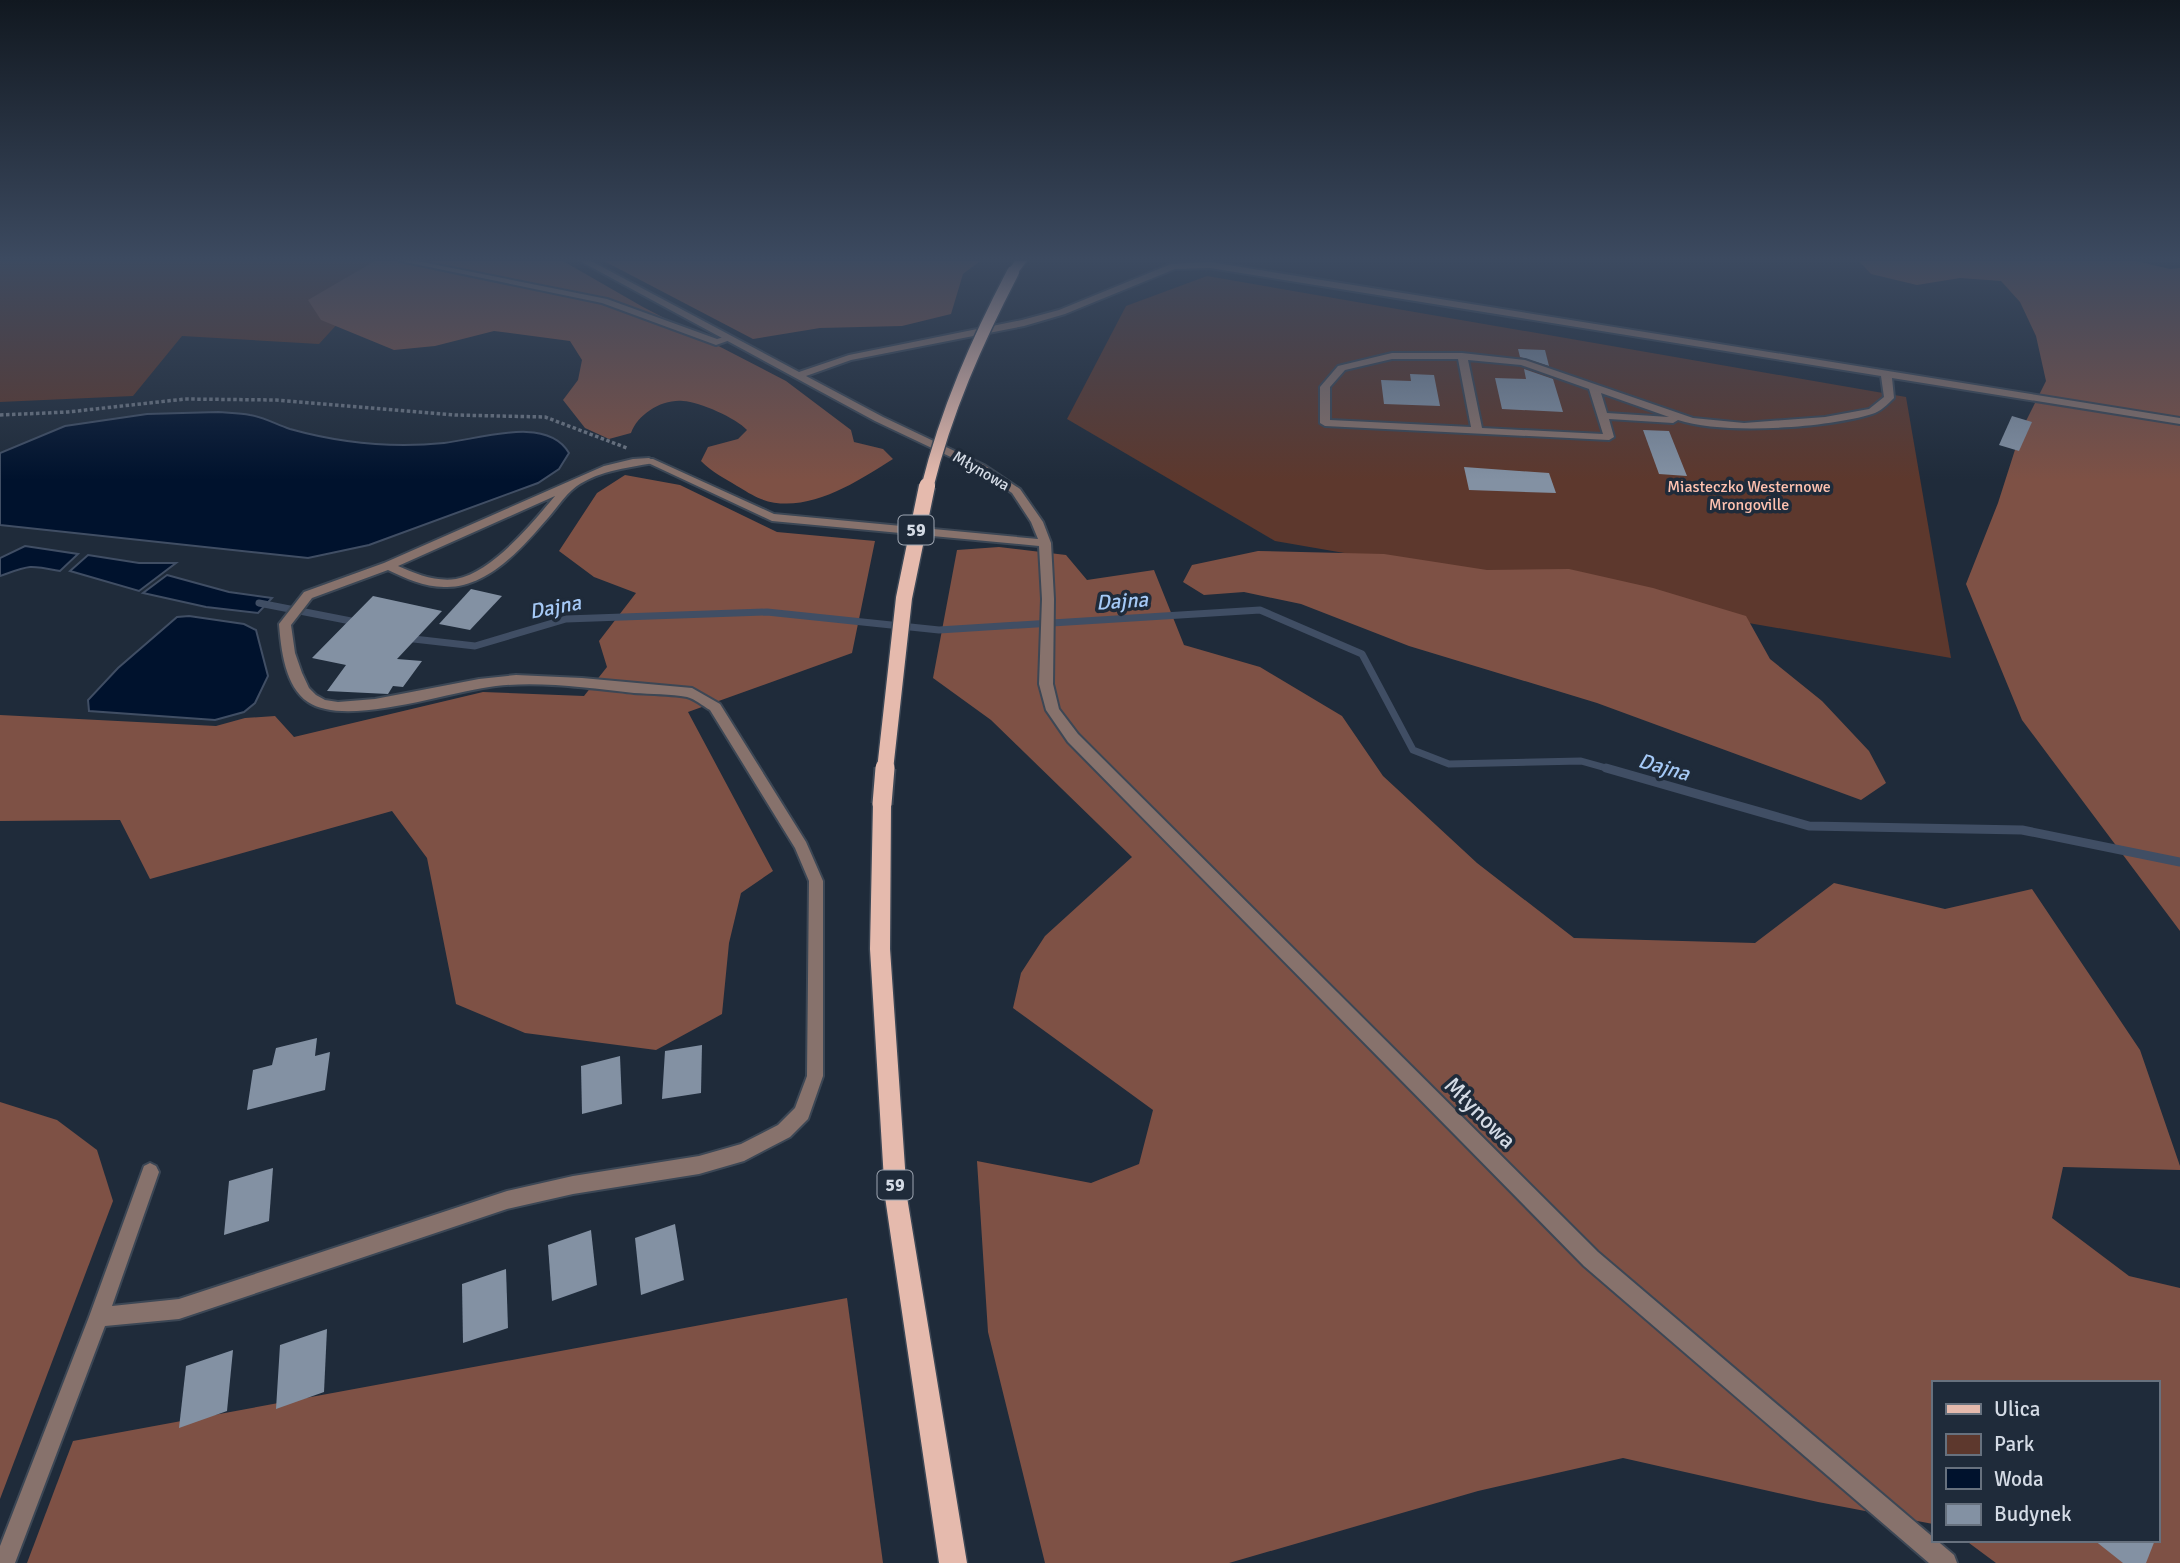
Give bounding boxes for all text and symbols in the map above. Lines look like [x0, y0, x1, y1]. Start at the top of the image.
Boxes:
street label: Młynowa [949, 447, 1013, 495]
park label: Miasteczko Westernowe Mrongoville [1667, 477, 1831, 515]
road number: 59 [898, 516, 934, 544]
water label: Dajna [1095, 586, 1150, 616]
water label: Dajna [527, 589, 584, 625]
water label: Dajna [1635, 747, 1694, 787]
street label: Młynowa [1438, 1071, 1522, 1155]
road number: 59 [878, 1170, 912, 1200]
legend [1932, 1381, 2159, 1542]
text: Ulica [1994, 1396, 2040, 1422]
text: Park [1994, 1431, 2035, 1457]
text: Woda [1994, 1466, 2044, 1492]
text: Budynek [1994, 1501, 2072, 1527]

